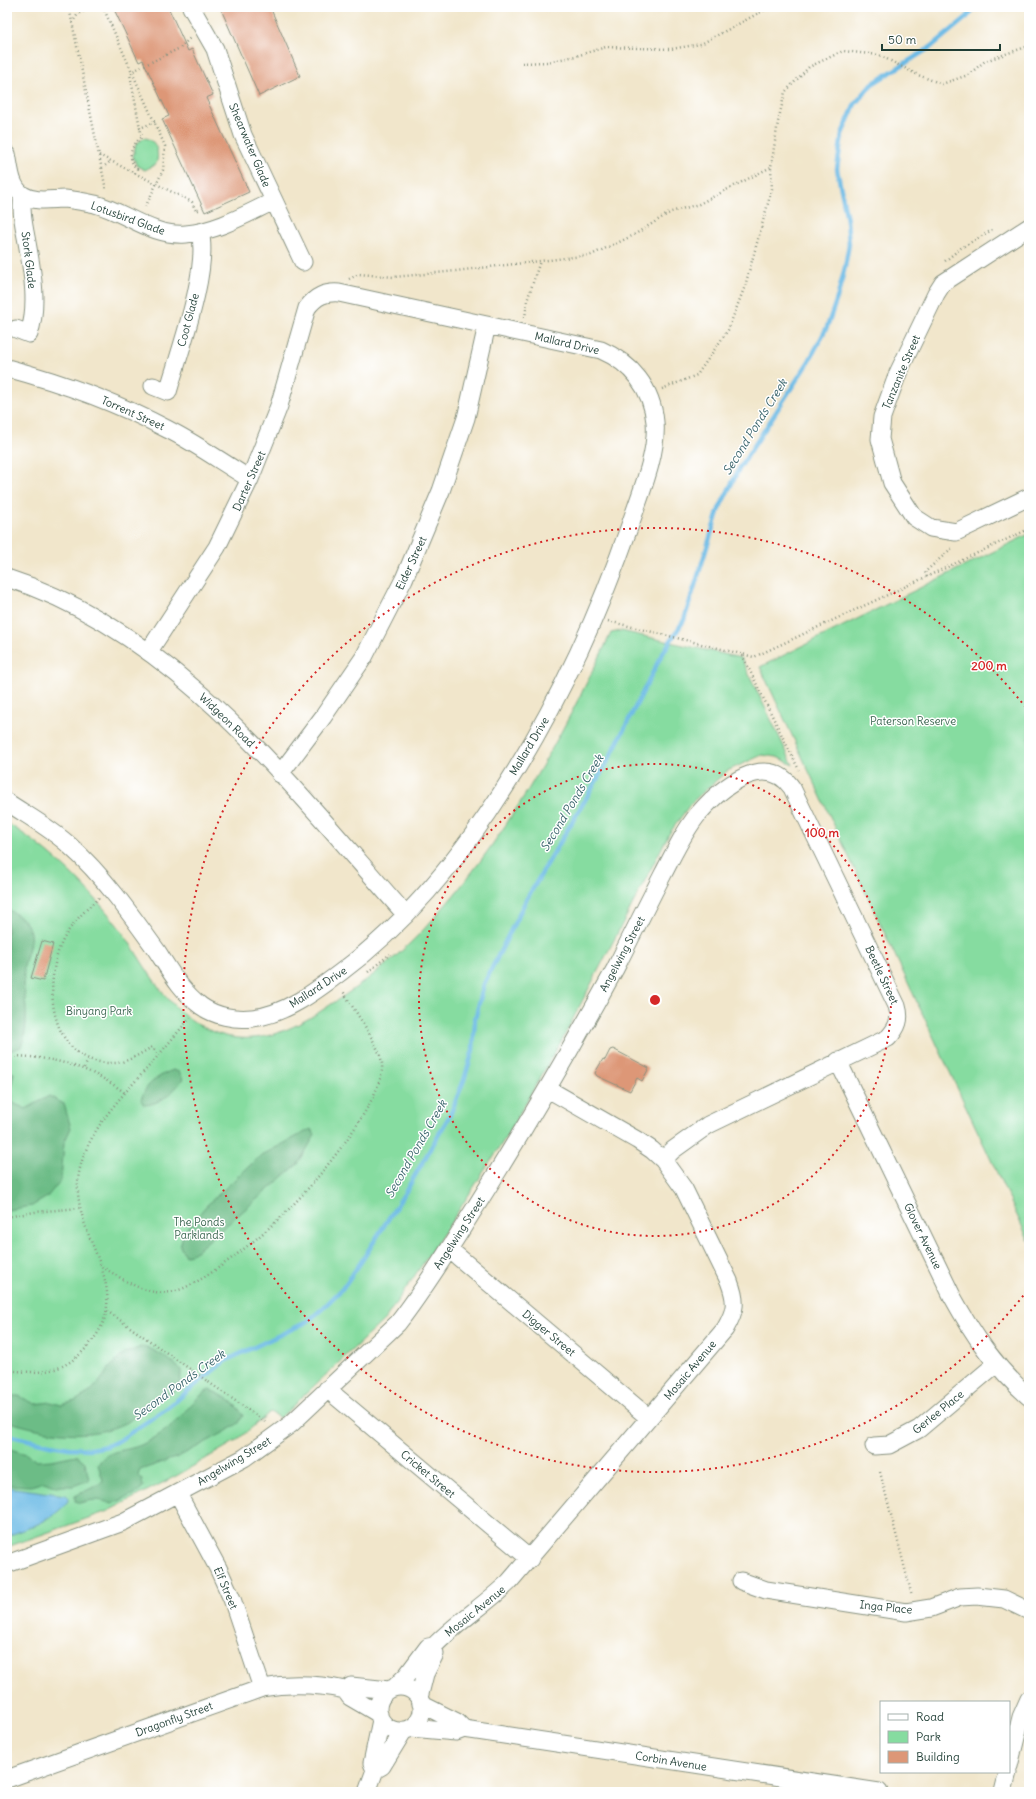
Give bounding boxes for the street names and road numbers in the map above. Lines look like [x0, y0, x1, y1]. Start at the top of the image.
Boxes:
street label: Shearwater Glade [226, 101, 274, 189]
street label: Lotusbird Glade [89, 198, 167, 238]
street label: Stork Glade [19, 231, 39, 289]
street label: Coot Glade [174, 292, 202, 348]
street label: Mallard Drive [533, 329, 601, 357]
street label: Tanzanite Street [879, 332, 923, 411]
street label: Torrent Street [99, 393, 167, 433]
street label: Darter Street [229, 448, 269, 513]
street label: Eider Street [392, 534, 430, 592]
street label: Widgeon Road [196, 690, 258, 750]
street label: Mallard Drive [506, 714, 552, 778]
street label: Angelwing Street [596, 914, 648, 994]
street label: Beetle Street [862, 943, 902, 1007]
street label: Mallard Drive [287, 963, 349, 1011]
street label: Angelwing Street [430, 1194, 488, 1272]
street label: Glover Avenue [901, 1201, 945, 1271]
street label: Digger Street [520, 1307, 579, 1359]
street label: Mosaic Avenue [661, 1337, 719, 1403]
street label: Gerlee Place [910, 1387, 967, 1437]
street label: Angelwing Street [195, 1433, 274, 1489]
street label: Cricket Street [398, 1447, 458, 1501]
street label: Elf Street [211, 1565, 241, 1611]
street label: Mosaic Avenue [442, 1582, 508, 1640]
street label: Inga Place [859, 1597, 913, 1617]
street label: Dragonfly Street [133, 1698, 215, 1739]
street label: Corbin Avenue [634, 1748, 708, 1774]

